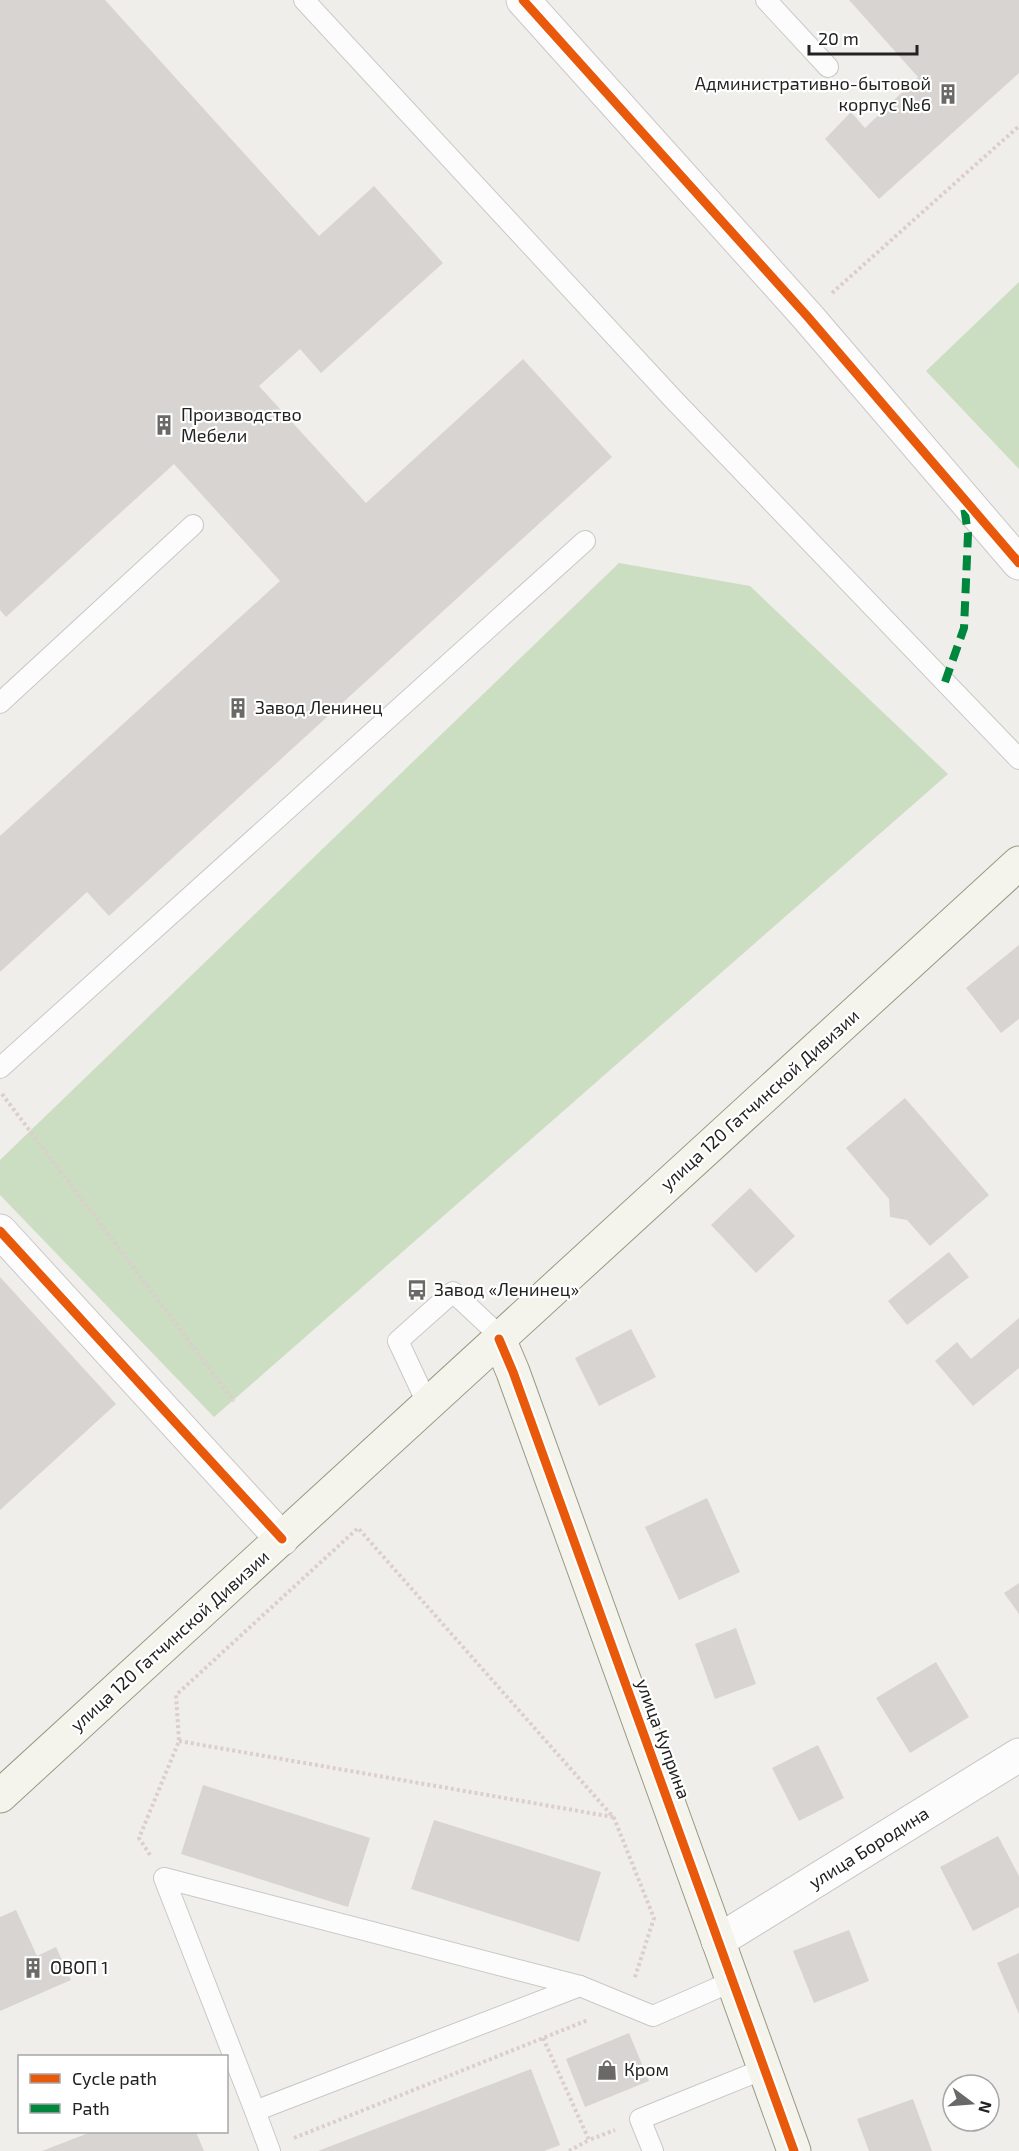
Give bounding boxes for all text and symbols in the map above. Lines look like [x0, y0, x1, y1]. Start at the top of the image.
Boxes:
scale bar [809, 18, 917, 56]
text: 20 m [818, 27, 859, 49]
place label: Административно-бытовой корпус №6 [695, 72, 931, 115]
building icon: Административно-бытовой корпус №6 [936, 82, 960, 106]
place label: Производство Мебели [181, 403, 302, 446]
building icon: Производство Мебели [152, 413, 176, 437]
building icon: Завод Ленинец [226, 696, 250, 720]
place label: Завод Ленинец [255, 696, 383, 718]
street label: улица 120 Гатчинской Дивизии [655, 1004, 863, 1194]
bus stop icon: Завод «Ленинец» [405, 1278, 429, 1302]
place label: Завод «Ленинец» [434, 1278, 579, 1300]
street label: улица 120 Гатчинской Дивизии [65, 1545, 273, 1735]
street label: улица Куприна [632, 1676, 696, 1802]
street label: улица Бородина [804, 1801, 933, 1893]
building icon: ОВОП 1 [21, 1956, 45, 1980]
place label: ОВОП 1 [50, 1956, 108, 1978]
legend [18, 2055, 228, 2133]
shop icon: Кром [595, 2058, 619, 2082]
place label: Кром [624, 2058, 669, 2080]
text: Cycle path [72, 2067, 157, 2089]
north arrow [941, 2073, 1001, 2133]
text: Path [72, 2097, 110, 2119]
text: N [975, 2099, 997, 2115]

